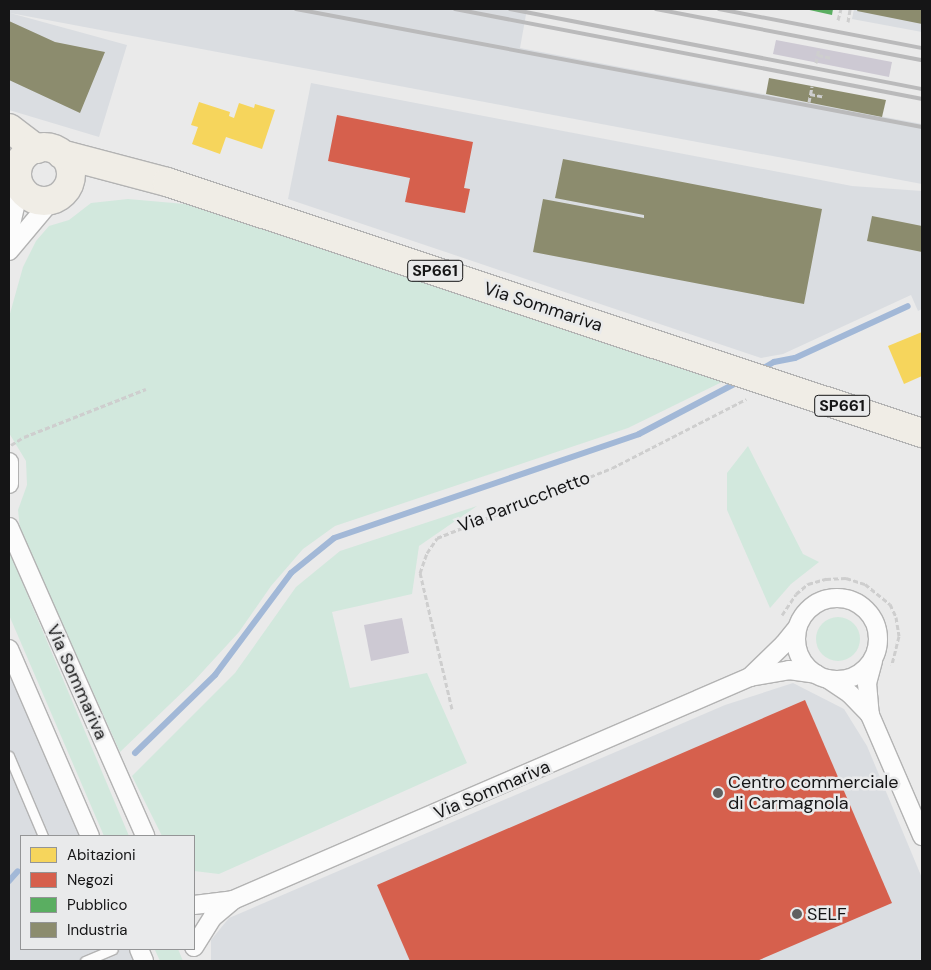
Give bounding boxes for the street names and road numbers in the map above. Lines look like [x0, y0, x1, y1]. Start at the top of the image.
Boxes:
road number: SP661 [406, 258, 464, 284]
street label: Via Sommariva [481, 278, 605, 336]
road number: SP661 [813, 392, 871, 420]
street label: Via Parrucchetto [455, 467, 593, 537]
street label: Via Sommariva [42, 621, 112, 743]
street label: Via Sommariva [431, 756, 553, 824]

